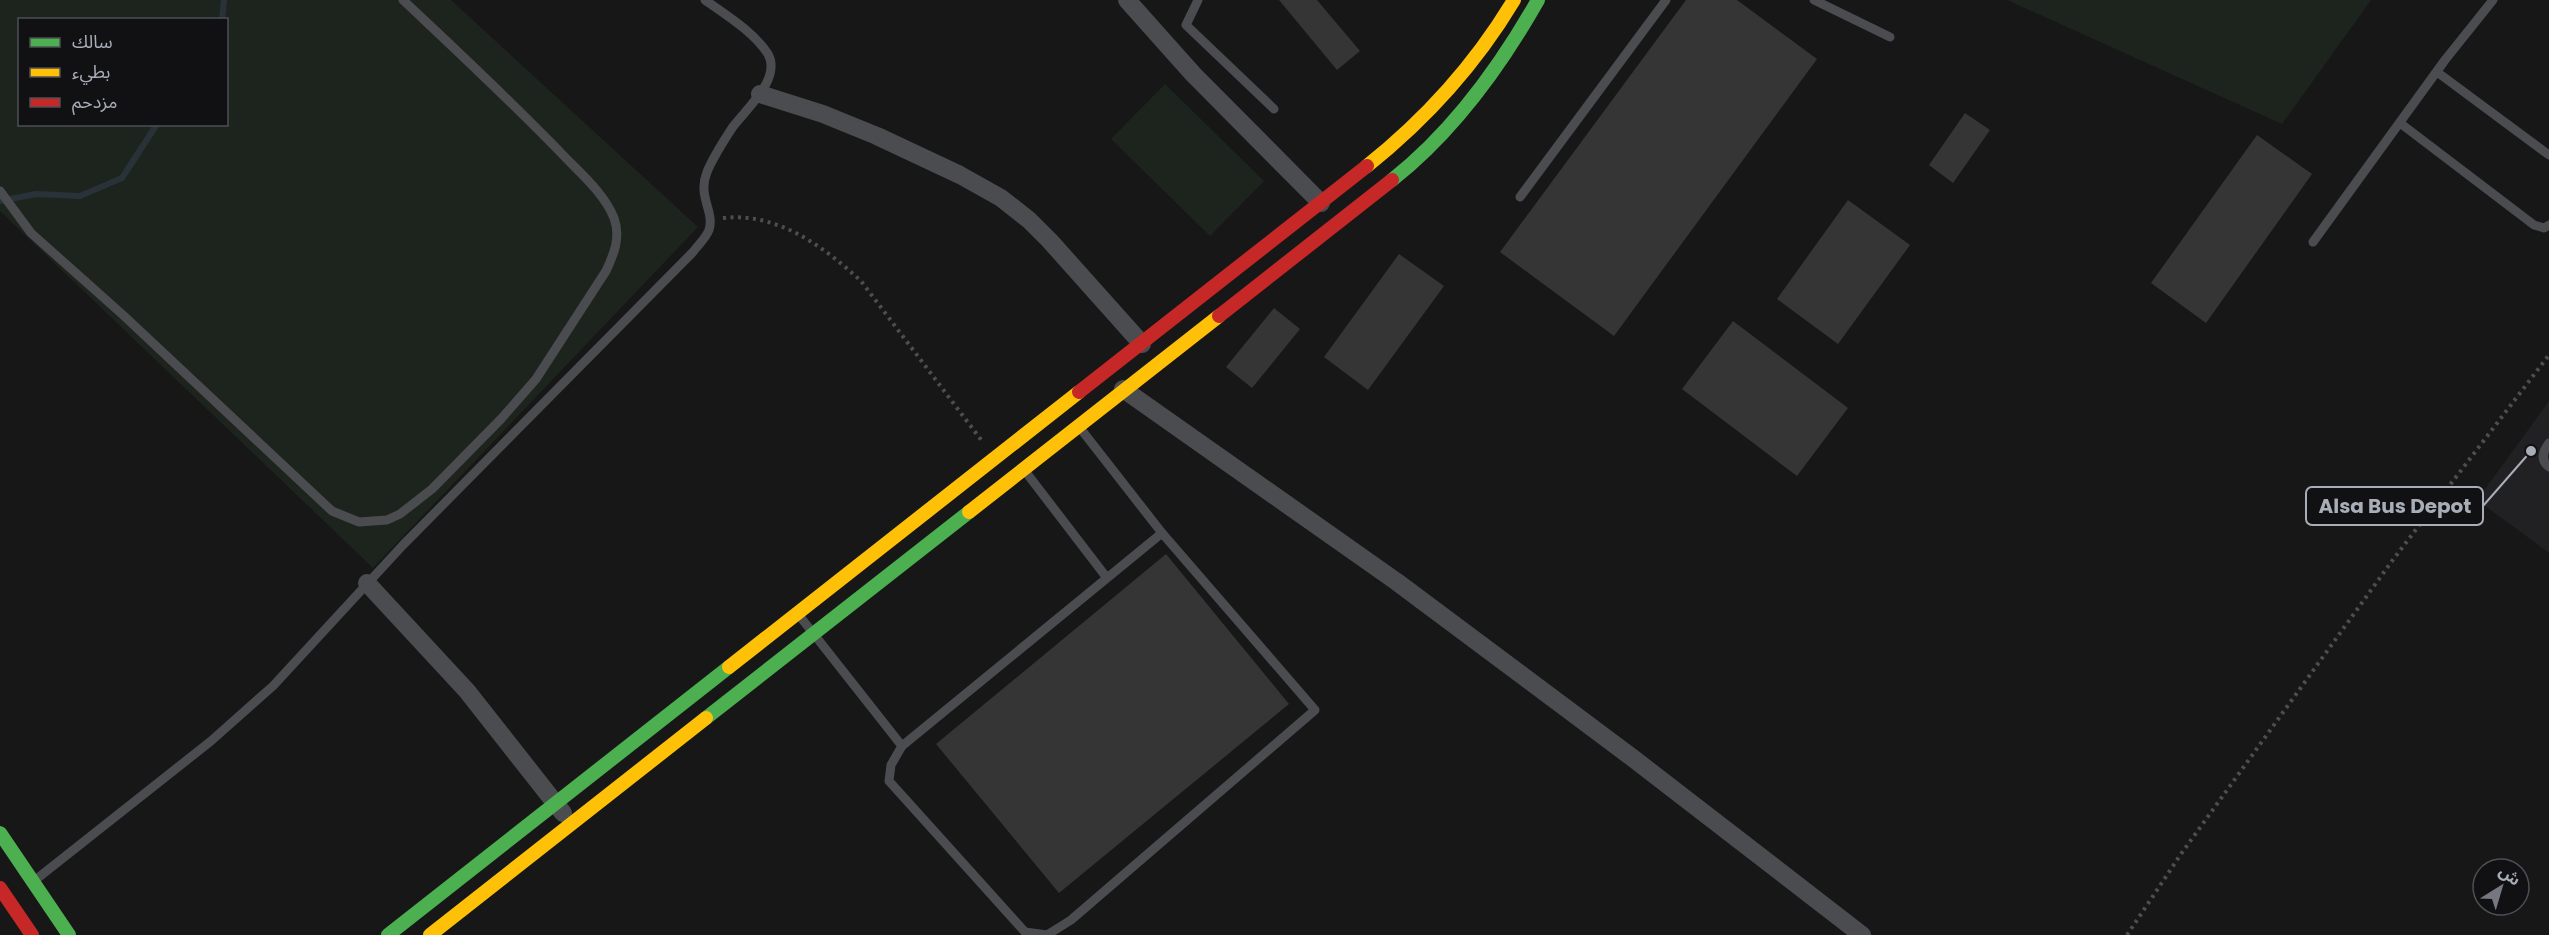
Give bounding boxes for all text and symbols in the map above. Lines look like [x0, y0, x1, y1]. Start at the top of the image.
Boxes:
legend [18, 18, 228, 126]
text: سالك [72, 29, 113, 54]
text: بطيء [72, 59, 110, 85]
text: مزدحم [72, 89, 117, 115]
callout: Alsa Bus Depot [2306, 487, 2483, 525]
text: Alsa Bus Depot [2319, 492, 2471, 520]
north arrow [2471, 857, 2531, 917]
text: ش [2494, 860, 2525, 891]

